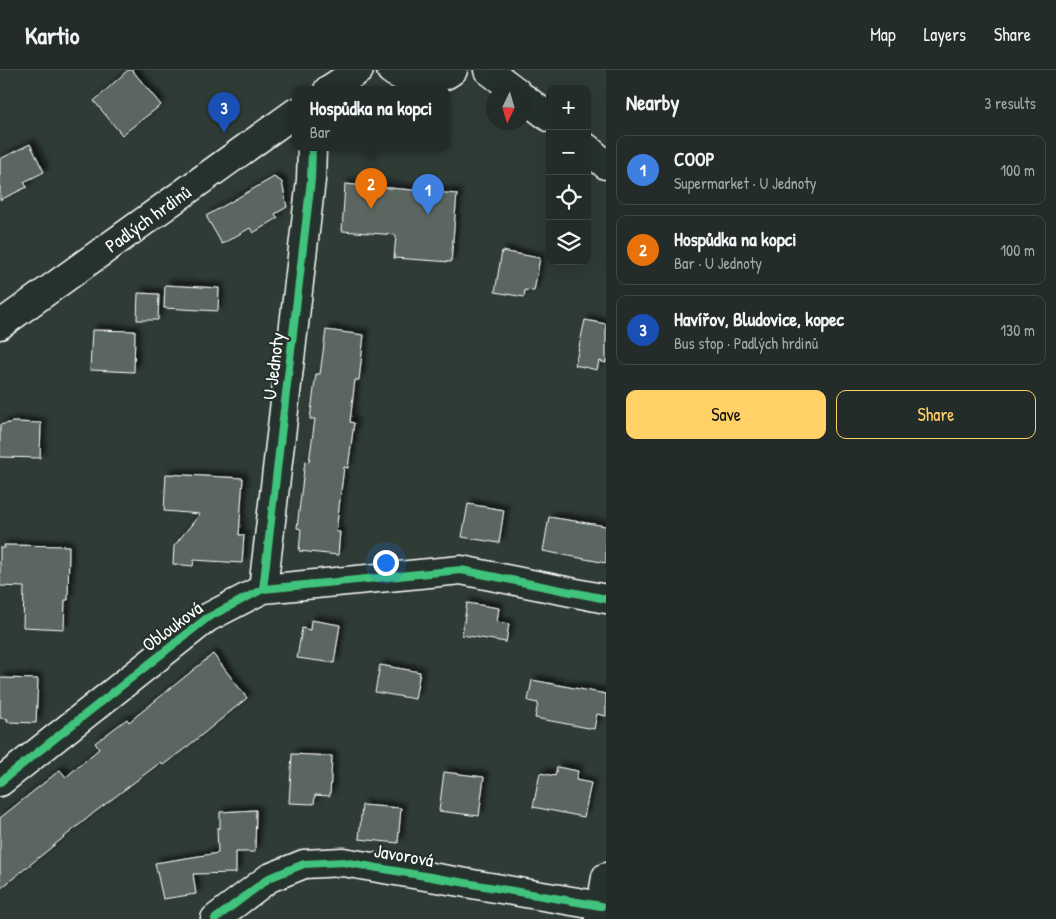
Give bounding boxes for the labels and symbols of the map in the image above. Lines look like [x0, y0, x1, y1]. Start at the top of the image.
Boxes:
north arrow [486, 85, 531, 130]
pin: 3 [208, 92, 240, 133]
pin: 2 [355, 168, 387, 209]
pin: 1 [412, 174, 444, 215]
street label: Padlých hrdinů [100, 179, 196, 258]
street label: U Jednoty [256, 331, 290, 401]
your location [373, 550, 399, 576]
street label: Oblouková [137, 594, 208, 657]
street label: Javorová [372, 837, 436, 873]

